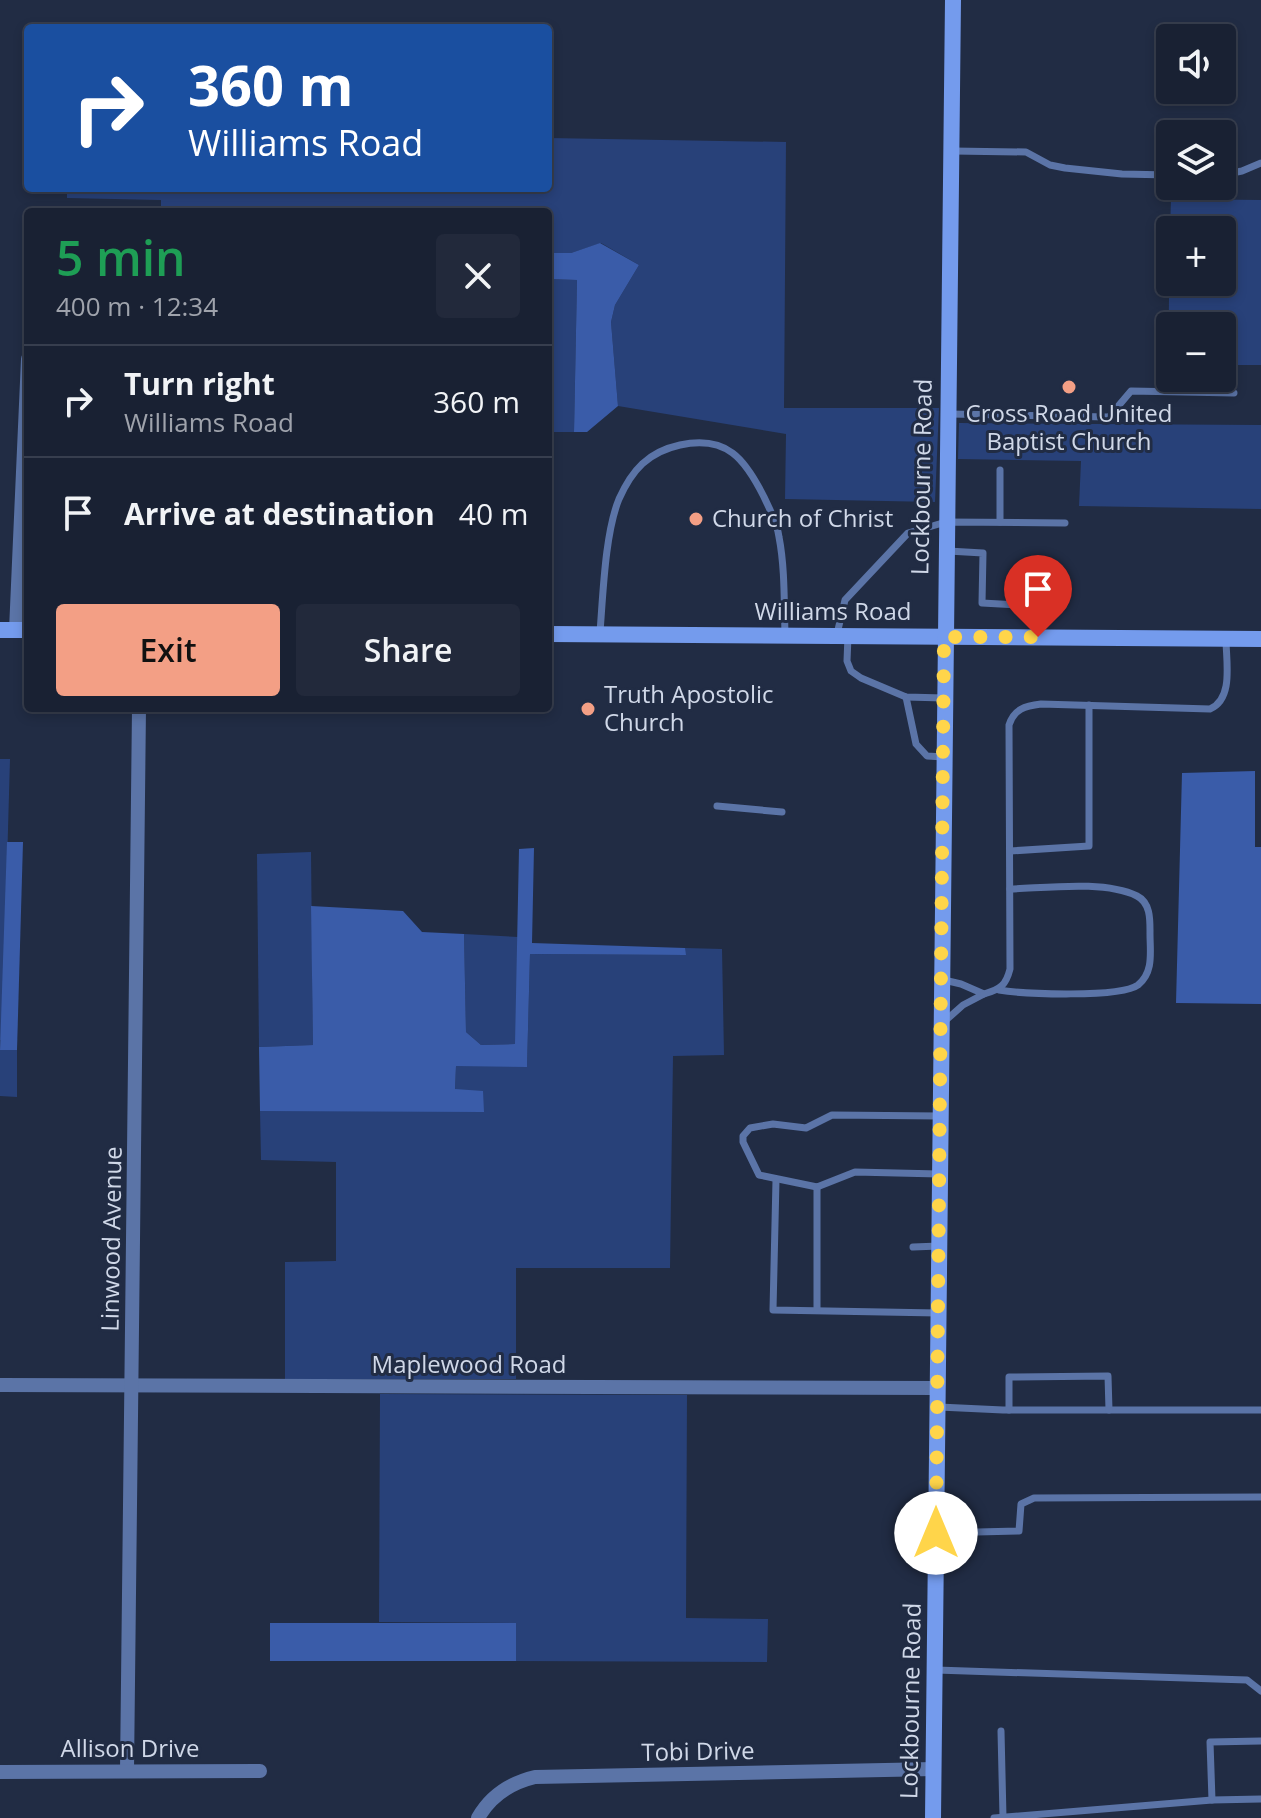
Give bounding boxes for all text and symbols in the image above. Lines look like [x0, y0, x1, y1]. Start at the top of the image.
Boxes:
map controls [1156, 24, 1236, 392]
button: sound [1156, 24, 1236, 104]
text: 360 m [188, 46, 354, 122]
icon: right [56, 56, 160, 160]
text: Williams Road [188, 118, 423, 167]
button: layers [1156, 120, 1236, 200]
button: + [1156, 216, 1236, 296]
text: 5 min [56, 225, 186, 290]
button: close [436, 234, 520, 318]
text: 400 m · 12:34 [56, 288, 218, 324]
button: − [1156, 312, 1236, 392]
text: Turn right [124, 363, 275, 404]
street label: Lockbourne Road [902, 378, 939, 575]
marker: Cross Road United Baptist Church [1060, 378, 1078, 396]
icon: right [56, 379, 100, 423]
text: 360 m [433, 381, 520, 422]
place label: Cross Road United Baptist Church [966, 396, 1172, 457]
text: Williams Road [124, 404, 294, 440]
icon: arrive [56, 491, 100, 535]
text: Arrive at destination [124, 493, 435, 534]
text: 40 m [459, 493, 529, 534]
place label: Church of Christ [712, 501, 893, 534]
marker: Church of Christ [687, 510, 705, 528]
pin [1004, 555, 1072, 637]
icon: arrive [1016, 567, 1060, 611]
street label: Williams Road [755, 594, 911, 627]
button: Exit [56, 604, 280, 696]
button: Share [296, 604, 520, 696]
place label: Truth Apostolic Church [604, 677, 774, 738]
marker: Truth Apostolic Church [579, 700, 597, 718]
street label: Linwood Avenue [92, 1146, 129, 1332]
street label: Maplewood Road [372, 1347, 566, 1380]
position arrow [894, 1491, 978, 1575]
street label: Lockbourne Road [891, 1602, 928, 1799]
street label: Allison Drive [61, 1731, 199, 1764]
street label: Tobi Drive [641, 1733, 755, 1768]

